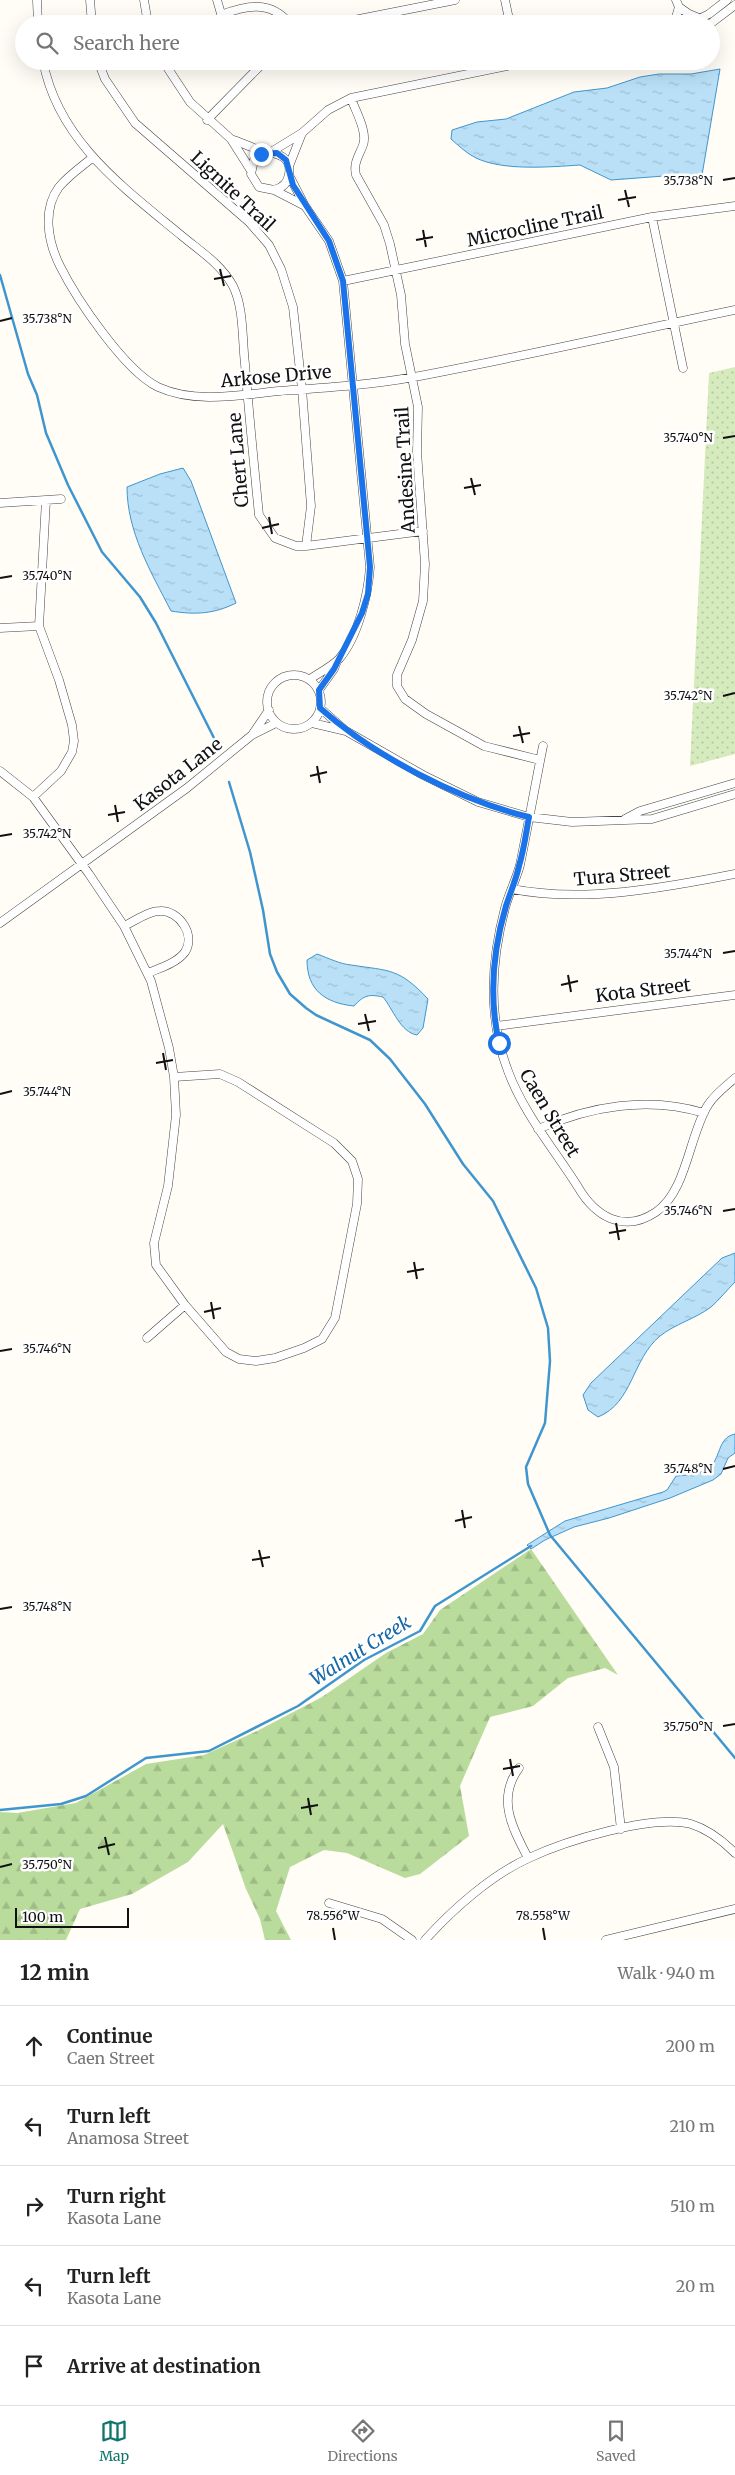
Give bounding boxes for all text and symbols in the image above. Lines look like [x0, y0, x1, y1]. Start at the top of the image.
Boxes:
search box [15, 15, 720, 70]
icon: search [33, 29, 61, 57]
text: Search here [73, 31, 180, 55]
route end [250, 143, 273, 166]
street label: Lignite Trail [186, 146, 280, 236]
text: 35.738°N [663, 173, 713, 188]
street label: Microcline Trail [465, 200, 606, 252]
text: 35.738°N [22, 311, 72, 326]
street label: Arkose Drive [219, 360, 332, 392]
street label: Andesine Trail [390, 406, 420, 535]
street label: Chert Lane [222, 412, 254, 508]
text: 35.740°N [663, 430, 714, 445]
text: 35.740°N [22, 568, 73, 583]
text: 35.742°N [664, 688, 713, 703]
street label: Kasota Lane [129, 732, 227, 816]
text: 35.742°N [23, 826, 72, 841]
street label: Tura Street [573, 859, 671, 891]
text: 35.744°N [664, 946, 713, 961]
street label: Kota Street [594, 973, 692, 1007]
route start [488, 1032, 511, 1055]
street label: Caen Street [515, 1065, 585, 1161]
text: 35.744°N [23, 1084, 72, 1099]
text: 35.746°N [664, 1203, 713, 1218]
text: 35.746°N [23, 1341, 72, 1356]
text: 35.748°N [663, 1461, 713, 1476]
text: 35.748°N [22, 1599, 72, 1614]
water label: Walnut Creek [305, 1609, 415, 1690]
text: 35.750°N [663, 1719, 714, 1734]
text: 35.750°N [22, 1857, 73, 1872]
scale bar [15, 1905, 129, 1928]
text: 100 m [22, 1908, 63, 1926]
text: 78.556°W [306, 1908, 361, 1923]
text: 78.558°W [516, 1908, 571, 1923]
text: 12 min [20, 1959, 89, 1986]
text: Walk · 940 m [618, 1963, 715, 1983]
text: Continue [67, 2024, 153, 2048]
icon: ahead [20, 2032, 48, 2060]
text: 200 m [665, 2036, 715, 2056]
text: Caen Street [67, 2048, 155, 2068]
text: Turn left [67, 2104, 151, 2128]
icon: left [20, 2112, 48, 2140]
text: 210 m [670, 2116, 715, 2136]
text: Anamosa Street [67, 2128, 189, 2148]
text: Turn right [67, 2184, 166, 2208]
icon: right [20, 2192, 48, 2220]
text: 510 m [670, 2196, 715, 2216]
text: Kasota Lane [67, 2208, 161, 2228]
text: Turn left [67, 2264, 151, 2288]
icon: left [20, 2272, 48, 2300]
text: 20 m [676, 2276, 715, 2296]
text: Kasota Lane [67, 2288, 161, 2308]
icon: arrive [20, 2352, 48, 2380]
text: Arrive at destination [67, 2354, 261, 2378]
tab: Map [99, 2417, 129, 2465]
tab: Directions [328, 2417, 398, 2465]
tab: Saved [596, 2417, 636, 2465]

